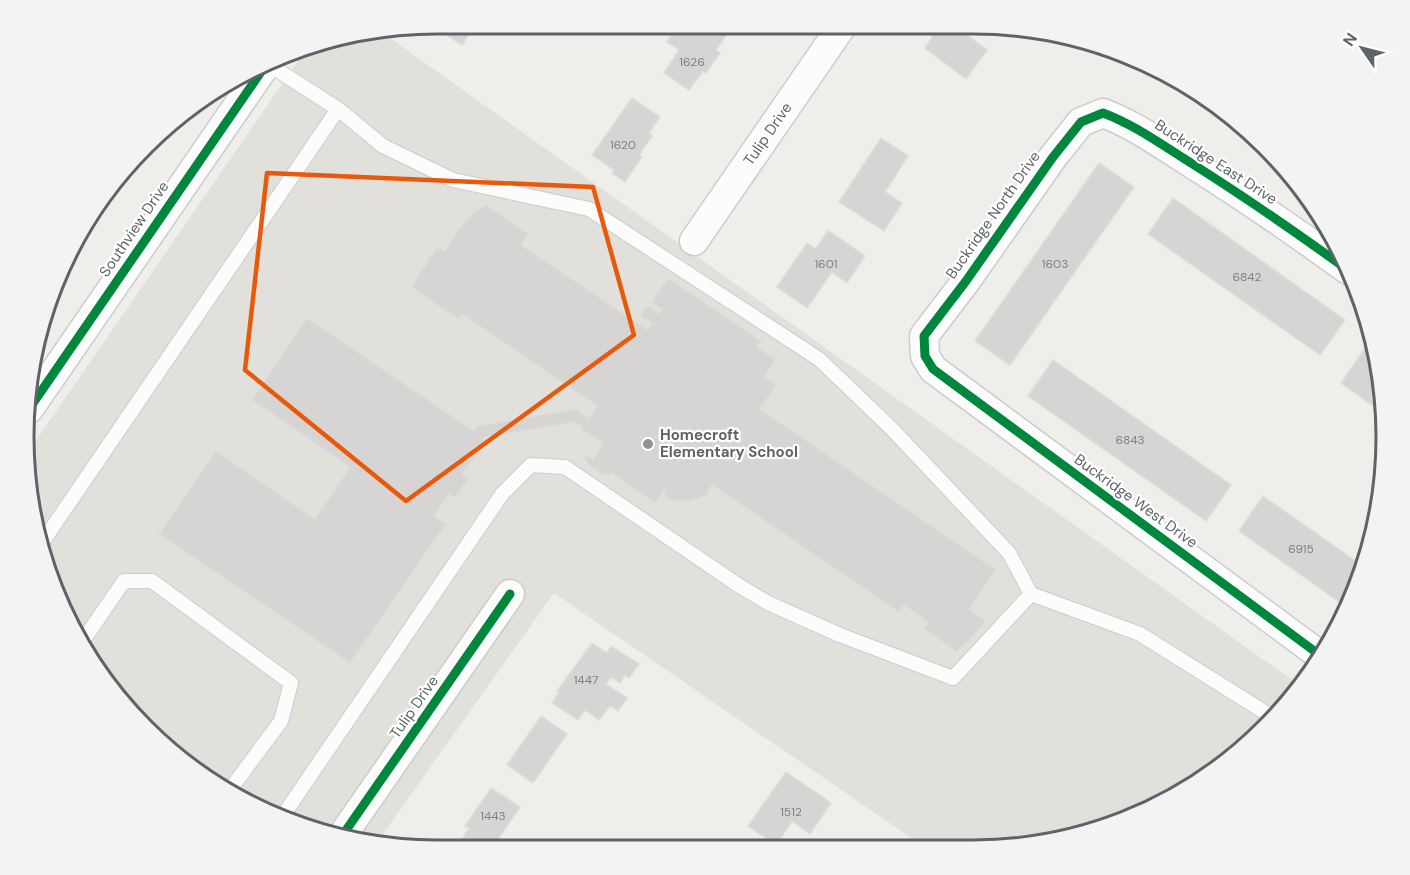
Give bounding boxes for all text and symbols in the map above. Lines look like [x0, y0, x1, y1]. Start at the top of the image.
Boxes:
north arrow [1332, 18, 1392, 78]
text: N [1338, 29, 1362, 50]
house number: 1626 [679, 54, 705, 70]
street label: Tulip Drive [739, 99, 796, 169]
street label: Buckridge East Drive [1151, 115, 1281, 209]
house number: 1620 [610, 137, 636, 153]
street label: Buckridge North Drive [941, 147, 1045, 283]
street label: Southview Drive [95, 177, 173, 281]
house number: 1601 [814, 256, 838, 272]
house number: 1603 [1042, 256, 1068, 272]
house number: 6842 [1232, 269, 1262, 285]
place label: Homecroft Elementary School [660, 425, 798, 462]
house number: 6843 [1115, 432, 1145, 448]
marker: Homecroft Elementary School [641, 437, 655, 451]
street label: Buckridge West Drive [1070, 449, 1202, 553]
house number: 6915 [1288, 541, 1314, 557]
street label: Tulip Drive [385, 672, 443, 742]
house number: 1447 [574, 672, 598, 688]
house number: 1512 [780, 804, 802, 820]
house number: 1443 [480, 808, 506, 824]

